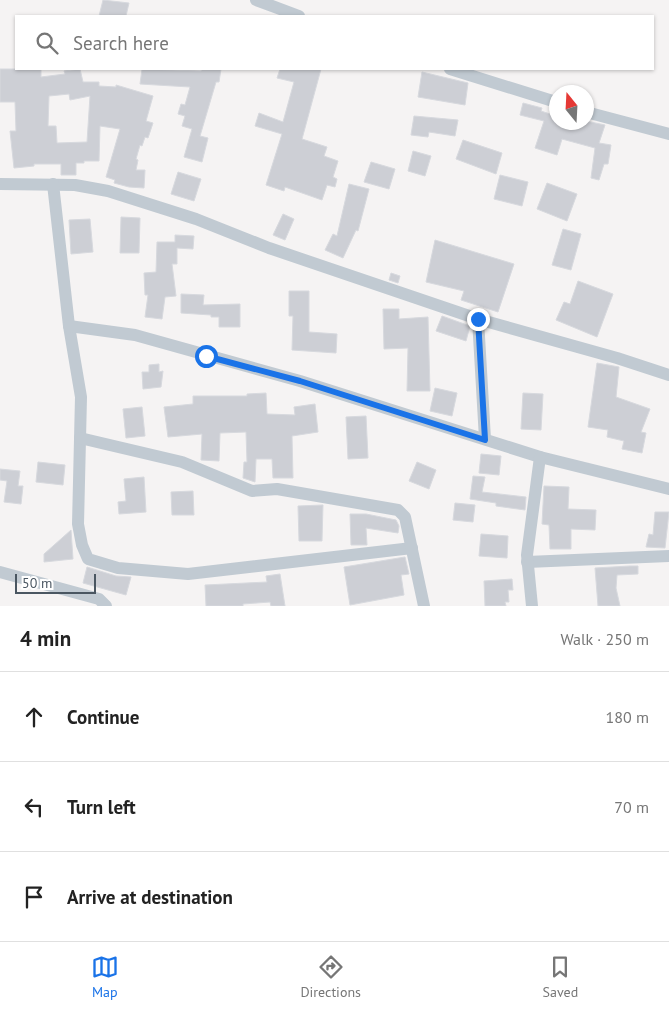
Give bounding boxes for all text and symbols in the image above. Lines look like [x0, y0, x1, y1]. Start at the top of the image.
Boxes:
search box [15, 15, 654, 70]
icon: search [33, 29, 61, 57]
text: Search here [73, 31, 169, 55]
north arrow [549, 85, 594, 130]
route end [467, 308, 490, 331]
route start [195, 345, 218, 368]
scale bar [15, 571, 96, 594]
text: 50 m [22, 574, 52, 592]
text: 4 min [20, 625, 71, 652]
text: Walk · 250 m [560, 629, 649, 649]
icon: ahead [20, 703, 48, 731]
text: Continue [67, 705, 139, 729]
text: 180 m [606, 707, 649, 727]
icon: left [20, 793, 48, 821]
text: Turn left [67, 795, 136, 819]
text: 70 m [614, 797, 649, 817]
icon: arrive [20, 883, 48, 911]
text: Arrive at destination [67, 885, 233, 909]
tab: Map [91, 953, 119, 1001]
tab: Directions [300, 953, 361, 1001]
tab: Saved [543, 953, 578, 1001]

